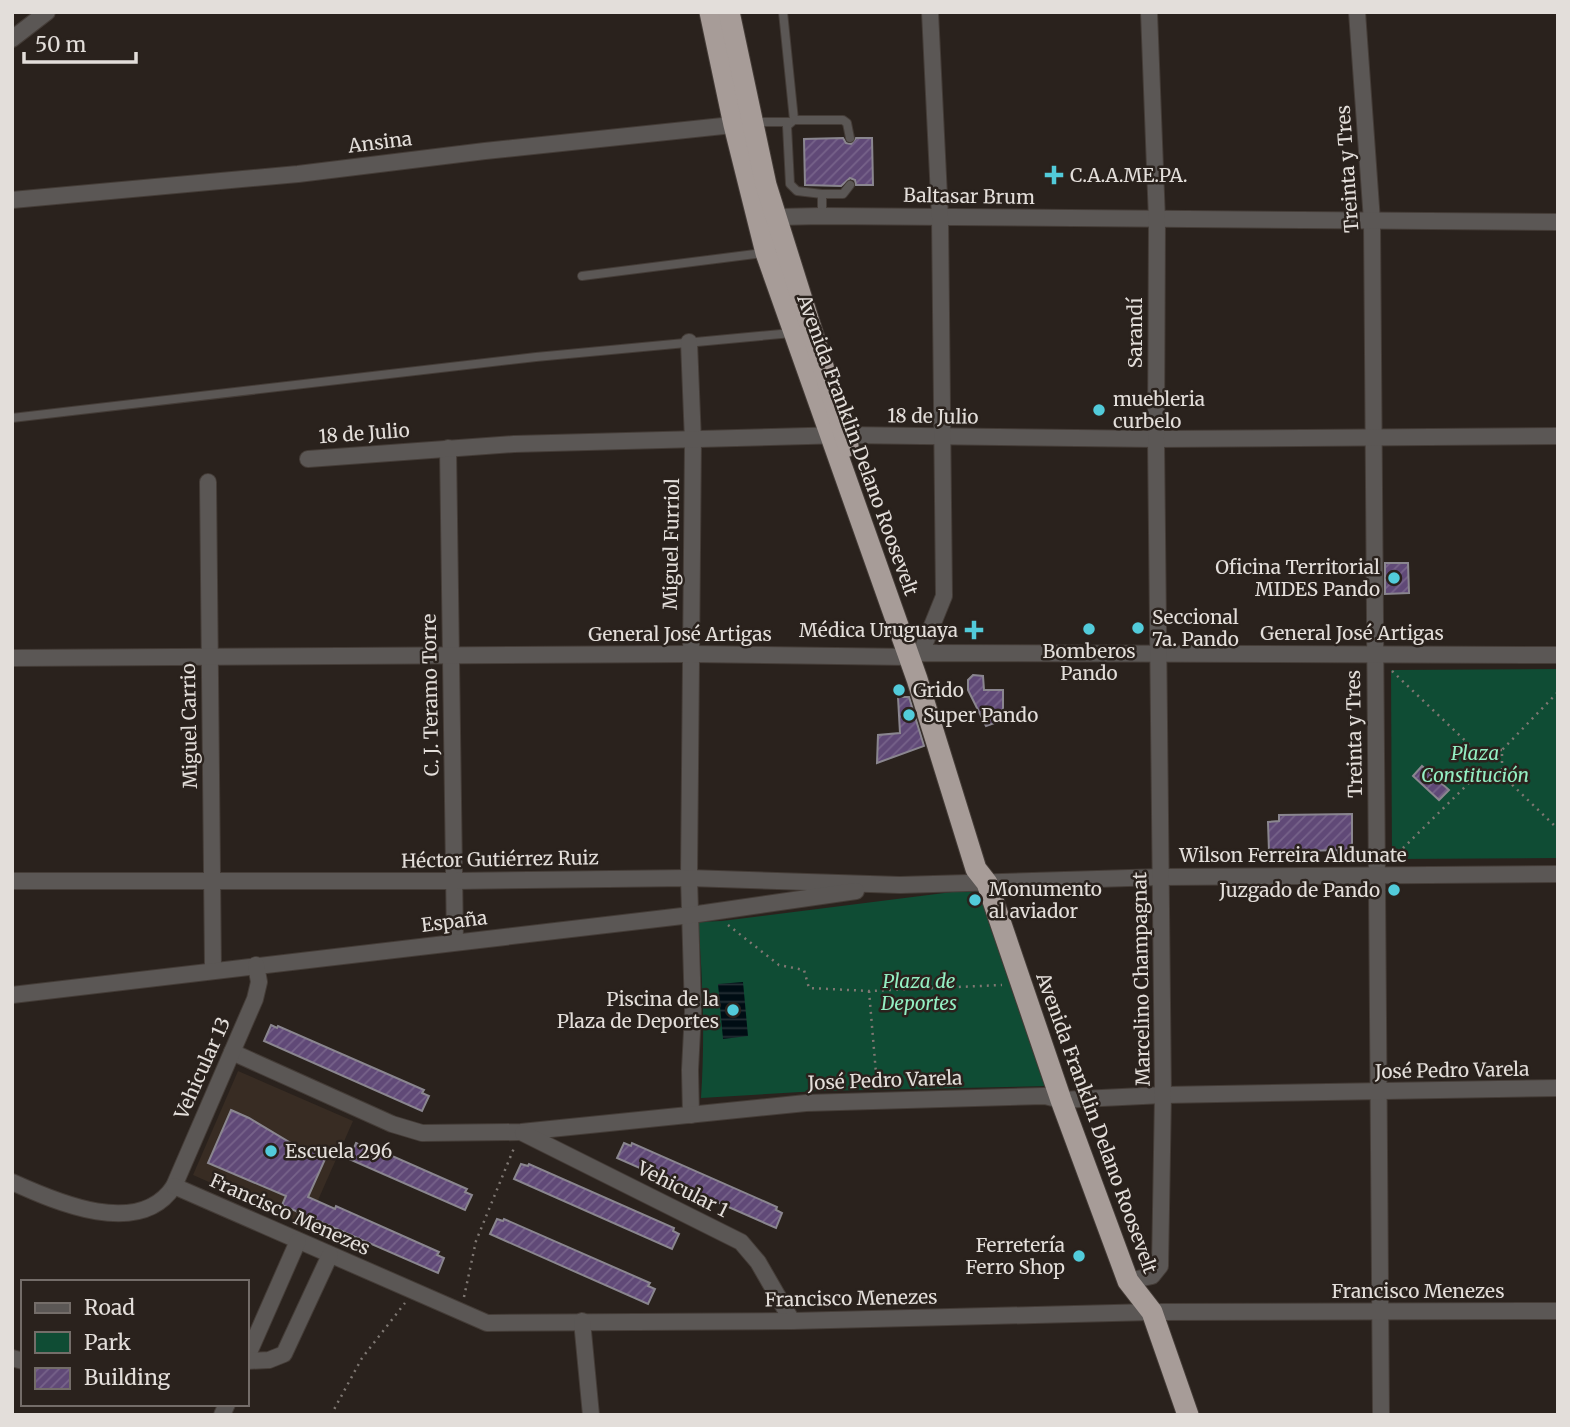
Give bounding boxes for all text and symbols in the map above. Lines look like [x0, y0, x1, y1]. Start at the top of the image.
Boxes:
scale bar [24, 21, 136, 65]
text: 50 m [35, 31, 86, 58]
street label: Treinta y Tres [1331, 104, 1363, 234]
street label: Ansina [346, 126, 413, 158]
place label: C.A.A.ME.PA. [1070, 163, 1188, 187]
marker: C.A.A.ME.PA. [1044, 165, 1064, 185]
street label: Baltasar Brum [903, 183, 1035, 209]
street label: Avenida Franklin Delano Roosevelt [792, 290, 924, 599]
street label: Sarandí [1123, 297, 1147, 368]
place label: muebleria curbelo [1113, 387, 1205, 433]
marker: muebleria curbelo [1091, 402, 1107, 418]
street label: 18 de Julio [887, 403, 979, 429]
street label: 18 de Julio [318, 418, 410, 448]
street label: Miguel Furriol [658, 478, 684, 610]
place label: Oficina Territorial MIDES Pando [1215, 555, 1380, 601]
marker: Oficina Territorial MIDES Pando [1386, 570, 1402, 586]
place label: Seccional 7a. Pando [1152, 605, 1239, 651]
street label: C. J. Teramo Torre [417, 613, 443, 777]
place label: Médica Uruguaya [799, 618, 958, 642]
marker: Médica Uruguaya [964, 620, 984, 640]
marker: Seccional 7a. Pando [1130, 620, 1146, 636]
marker: Bomberos Pando [1081, 621, 1097, 637]
street label: General José Artigas [1260, 621, 1444, 645]
street label: General José Artigas [588, 622, 772, 646]
place label: Bomberos Pando [1042, 639, 1136, 685]
street label: Miguel Carrio [176, 663, 202, 789]
street label: Treinta y Tres [1341, 670, 1367, 798]
place label: Grido [913, 678, 964, 702]
marker: Grido [891, 682, 907, 698]
place label: Super Pando [923, 703, 1038, 727]
marker: Super Pando [901, 707, 917, 723]
park label: Plaza Constitución [1421, 741, 1529, 787]
street label: Wilson Ferreira Aldunate [1178, 843, 1407, 867]
street label: Héctor Gutiérrez Ruiz [401, 845, 599, 873]
street label: Marcelino Champagnat [1127, 871, 1155, 1086]
place label: Monumento al aviador [989, 877, 1102, 923]
place label: Juzgado de Pando [1218, 878, 1380, 902]
marker: Juzgado de Pando [1386, 882, 1402, 898]
marker: Monumento al aviador [967, 892, 983, 908]
street label: España [420, 905, 488, 937]
street label: Avenida Franklin Delano Roosevelt [1031, 968, 1163, 1277]
park label: Plaza de Deportes [880, 969, 957, 1015]
place label: Piscina de la Plaza de Deportes [557, 987, 719, 1033]
marker: Piscina de la Plaza de Deportes [725, 1002, 741, 1018]
street label: Vehicular 13 [168, 1013, 235, 1124]
street label: José Pedro Varela [1374, 1057, 1529, 1083]
street label: José Pedro Varela [806, 1065, 963, 1095]
place label: Escuela 296 [285, 1139, 392, 1163]
marker: Escuela 296 [263, 1143, 279, 1159]
street label: Vehicular 1 [633, 1155, 733, 1222]
street label: Francisco Menezes [206, 1168, 374, 1260]
place label: Ferretería Ferro Shop [965, 1233, 1065, 1279]
marker: Ferretería Ferro Shop [1071, 1248, 1087, 1264]
street label: Francisco Menezes [1331, 1279, 1505, 1303]
legend [21, 1280, 248, 1406]
street label: Francisco Menezes [764, 1284, 938, 1312]
text: Road [84, 1294, 135, 1321]
text: Park [84, 1329, 131, 1356]
text: Building [84, 1364, 171, 1391]

